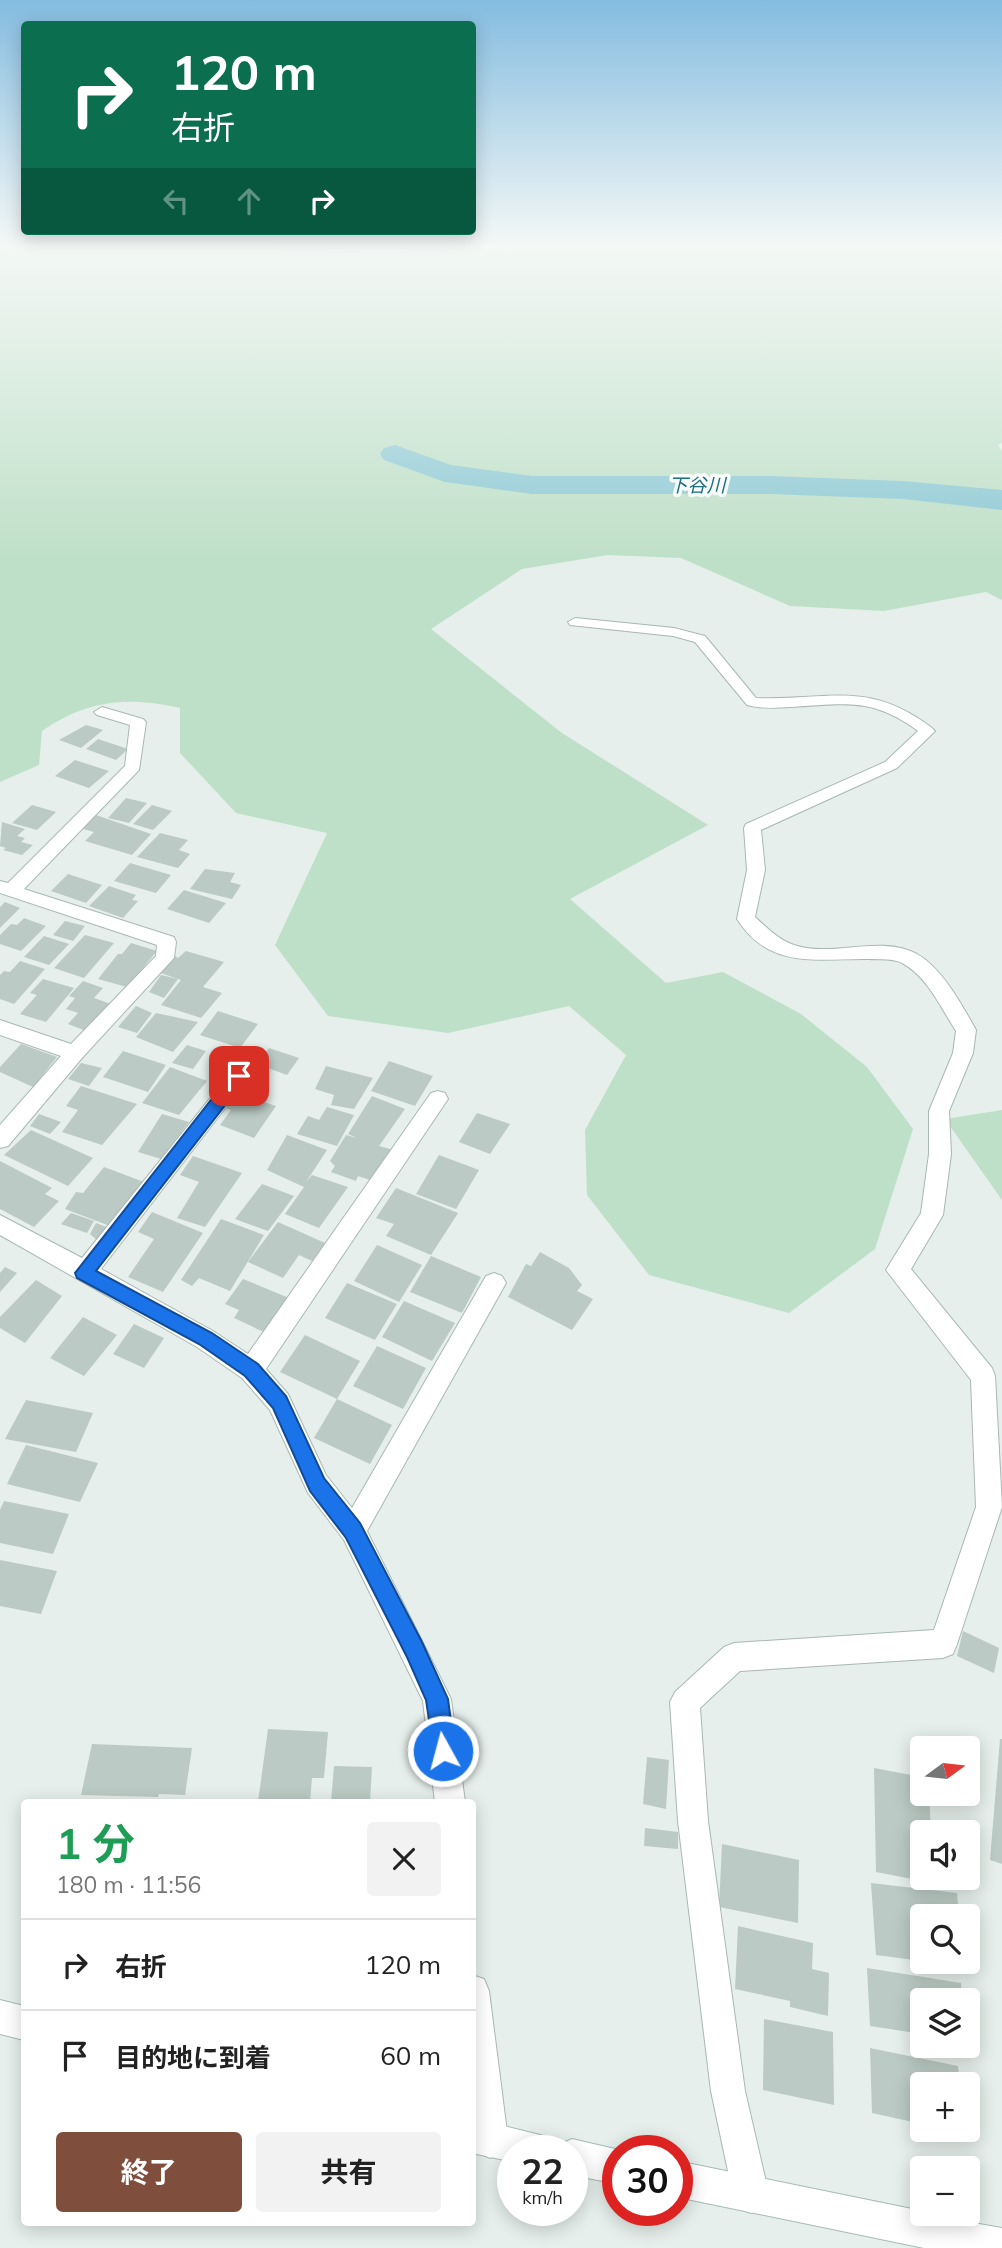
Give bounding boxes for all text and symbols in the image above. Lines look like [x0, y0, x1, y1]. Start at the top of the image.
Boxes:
text: 120 m [171, 41, 317, 102]
icon: right [56, 49, 147, 140]
text: 右折 [171, 107, 235, 147]
icon: left [157, 182, 195, 220]
icon: ahead [230, 182, 268, 220]
icon: right [303, 182, 341, 220]
water label: 下谷川 [668, 473, 727, 497]
pin [209, 1046, 269, 1106]
icon: arrive [220, 1057, 258, 1095]
position arrow [406, 1714, 480, 1788]
north arrow [910, 1736, 980, 1806]
map controls [910, 1736, 980, 2226]
text: 1 分 [56, 1817, 135, 1870]
button: sound [910, 1820, 980, 1890]
button: close [367, 1822, 441, 1896]
text: 180 m · 11:56 [56, 1870, 201, 1899]
button: search [910, 1904, 980, 1974]
icon: right [56, 1946, 94, 1984]
text: 120 m [365, 1948, 441, 1981]
text: 右折 [115, 1950, 167, 1983]
button: layers [910, 1988, 980, 2058]
icon: arrive [56, 2037, 94, 2075]
text: 60 m [380, 2039, 441, 2072]
text: 目的地に到着 [115, 2041, 271, 2074]
button: + [910, 2072, 980, 2142]
button: 終了 [56, 2132, 242, 2212]
button: 共有 [256, 2132, 441, 2212]
speed limit sign: 30 [602, 2135, 693, 2226]
text: 22 [521, 2149, 564, 2193]
button: − [910, 2156, 980, 2226]
text: km/h [522, 2186, 563, 2209]

